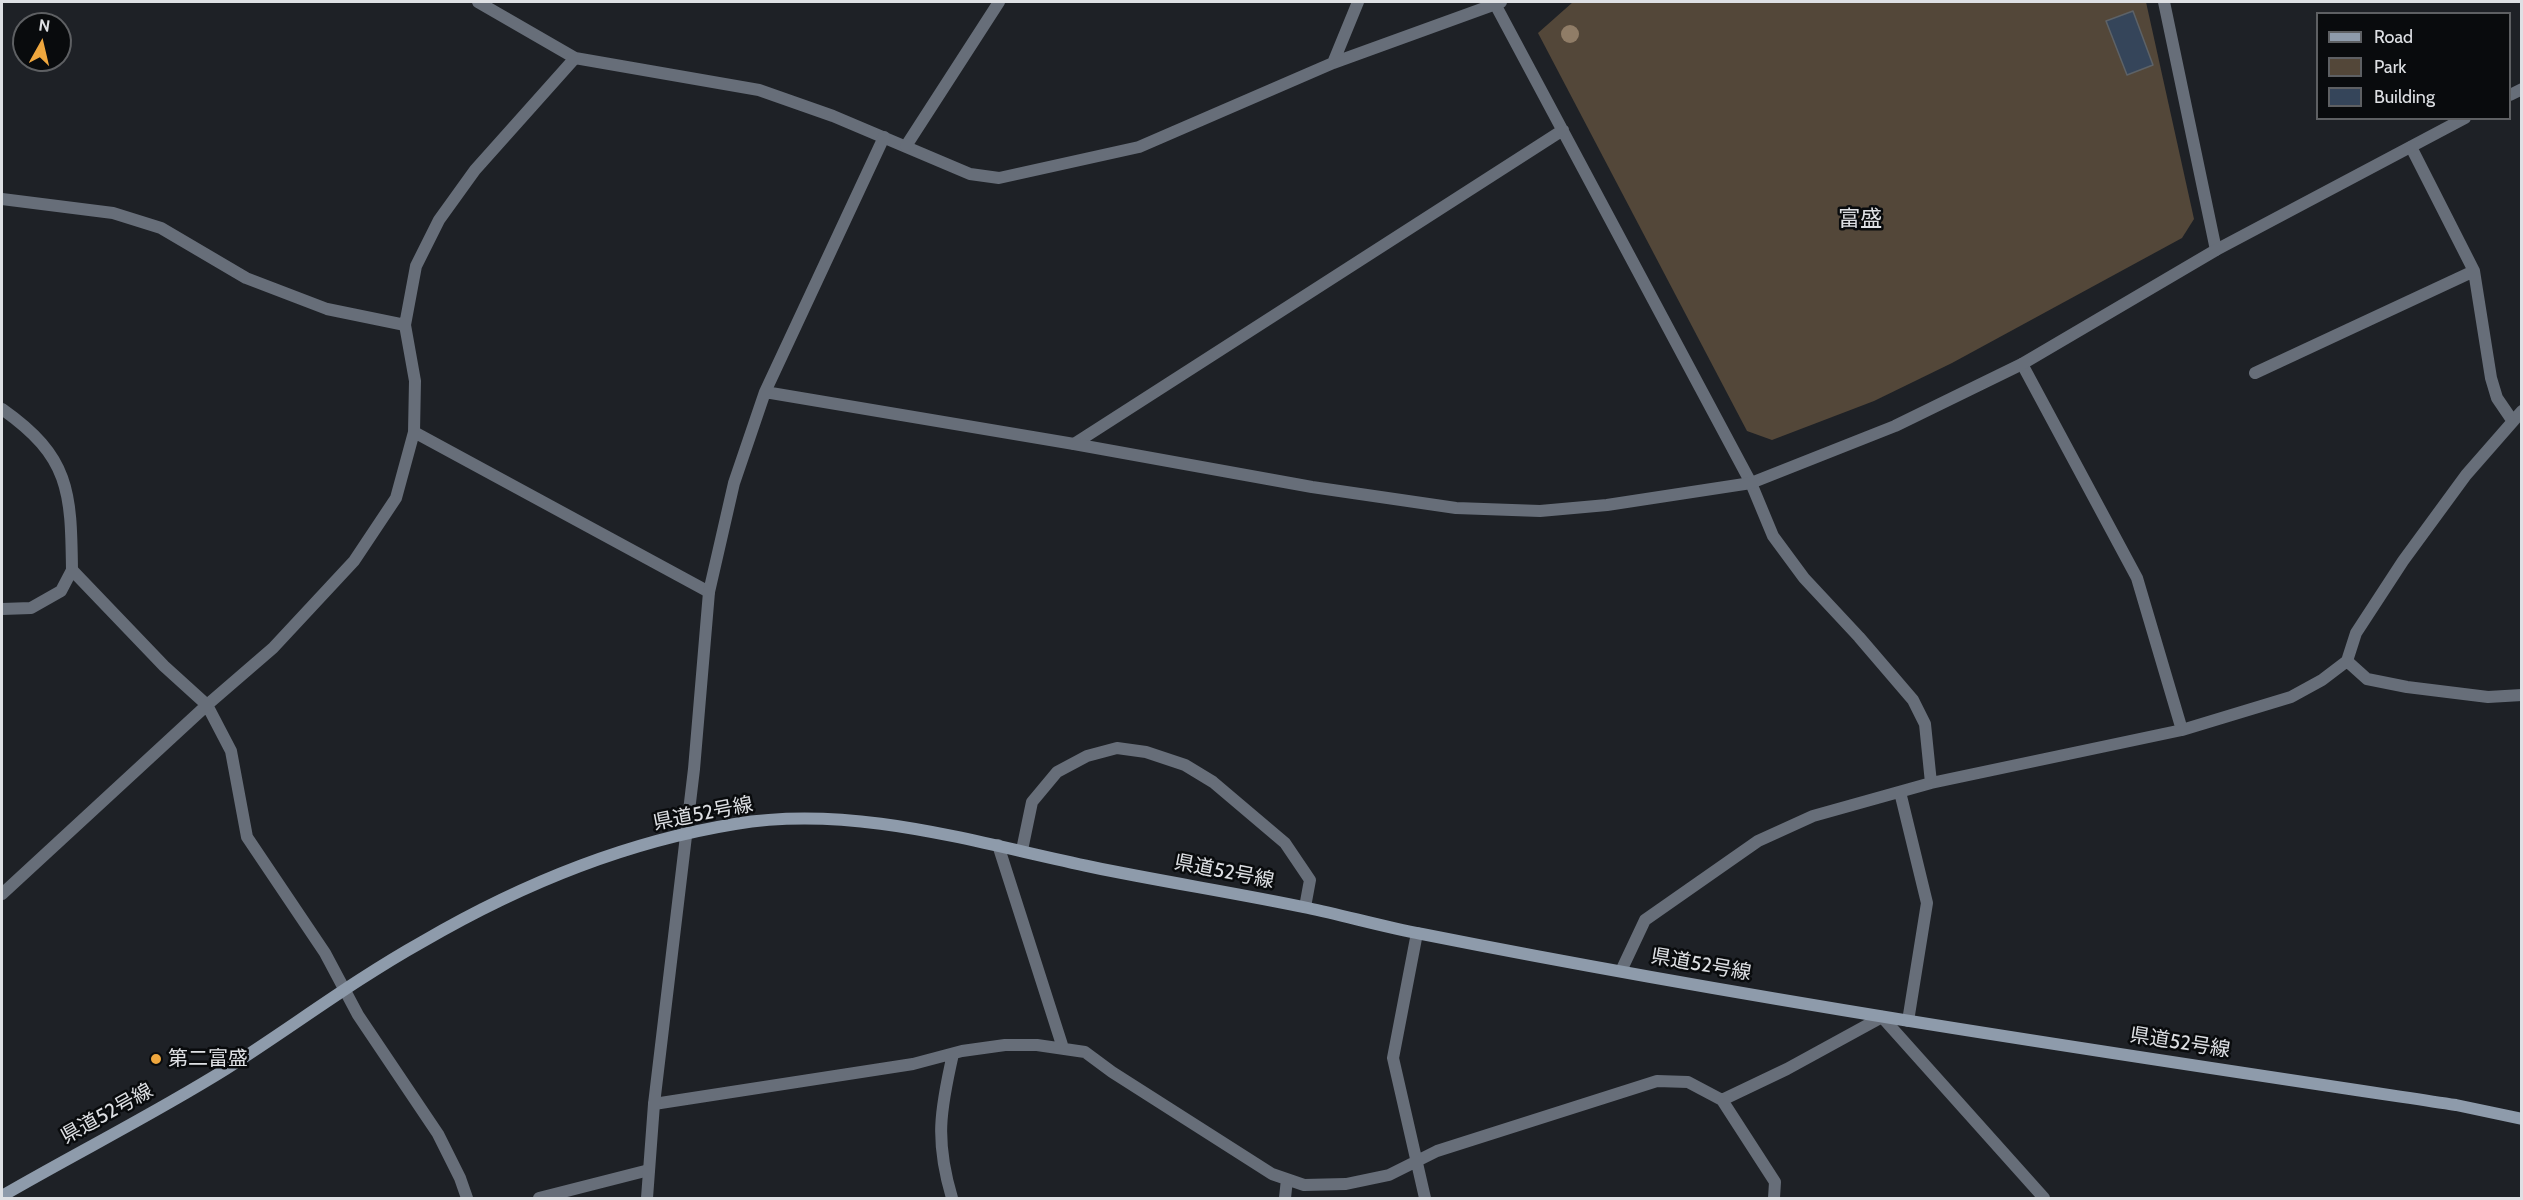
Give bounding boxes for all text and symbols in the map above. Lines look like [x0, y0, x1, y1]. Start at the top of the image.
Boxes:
north arrow [12, 12, 72, 72]
legend [2316, 12, 2511, 120]
text: N [37, 15, 51, 36]
text: Road [2374, 26, 2413, 48]
text: Park [2374, 56, 2406, 78]
text: Building [2374, 86, 2435, 108]
district label: 富盛 [1838, 207, 1882, 233]
street label: 県道52号線 [651, 793, 755, 835]
street label: 県道52号線 [1172, 851, 1276, 893]
street label: 県道52号線 [1649, 944, 1753, 986]
street label: 県道52号線 [2128, 1023, 2232, 1063]
place label: 第二富盛 [168, 1047, 248, 1071]
marker: 第二富盛 [149, 1052, 163, 1066]
street label: 県道52号線 [57, 1079, 157, 1149]

